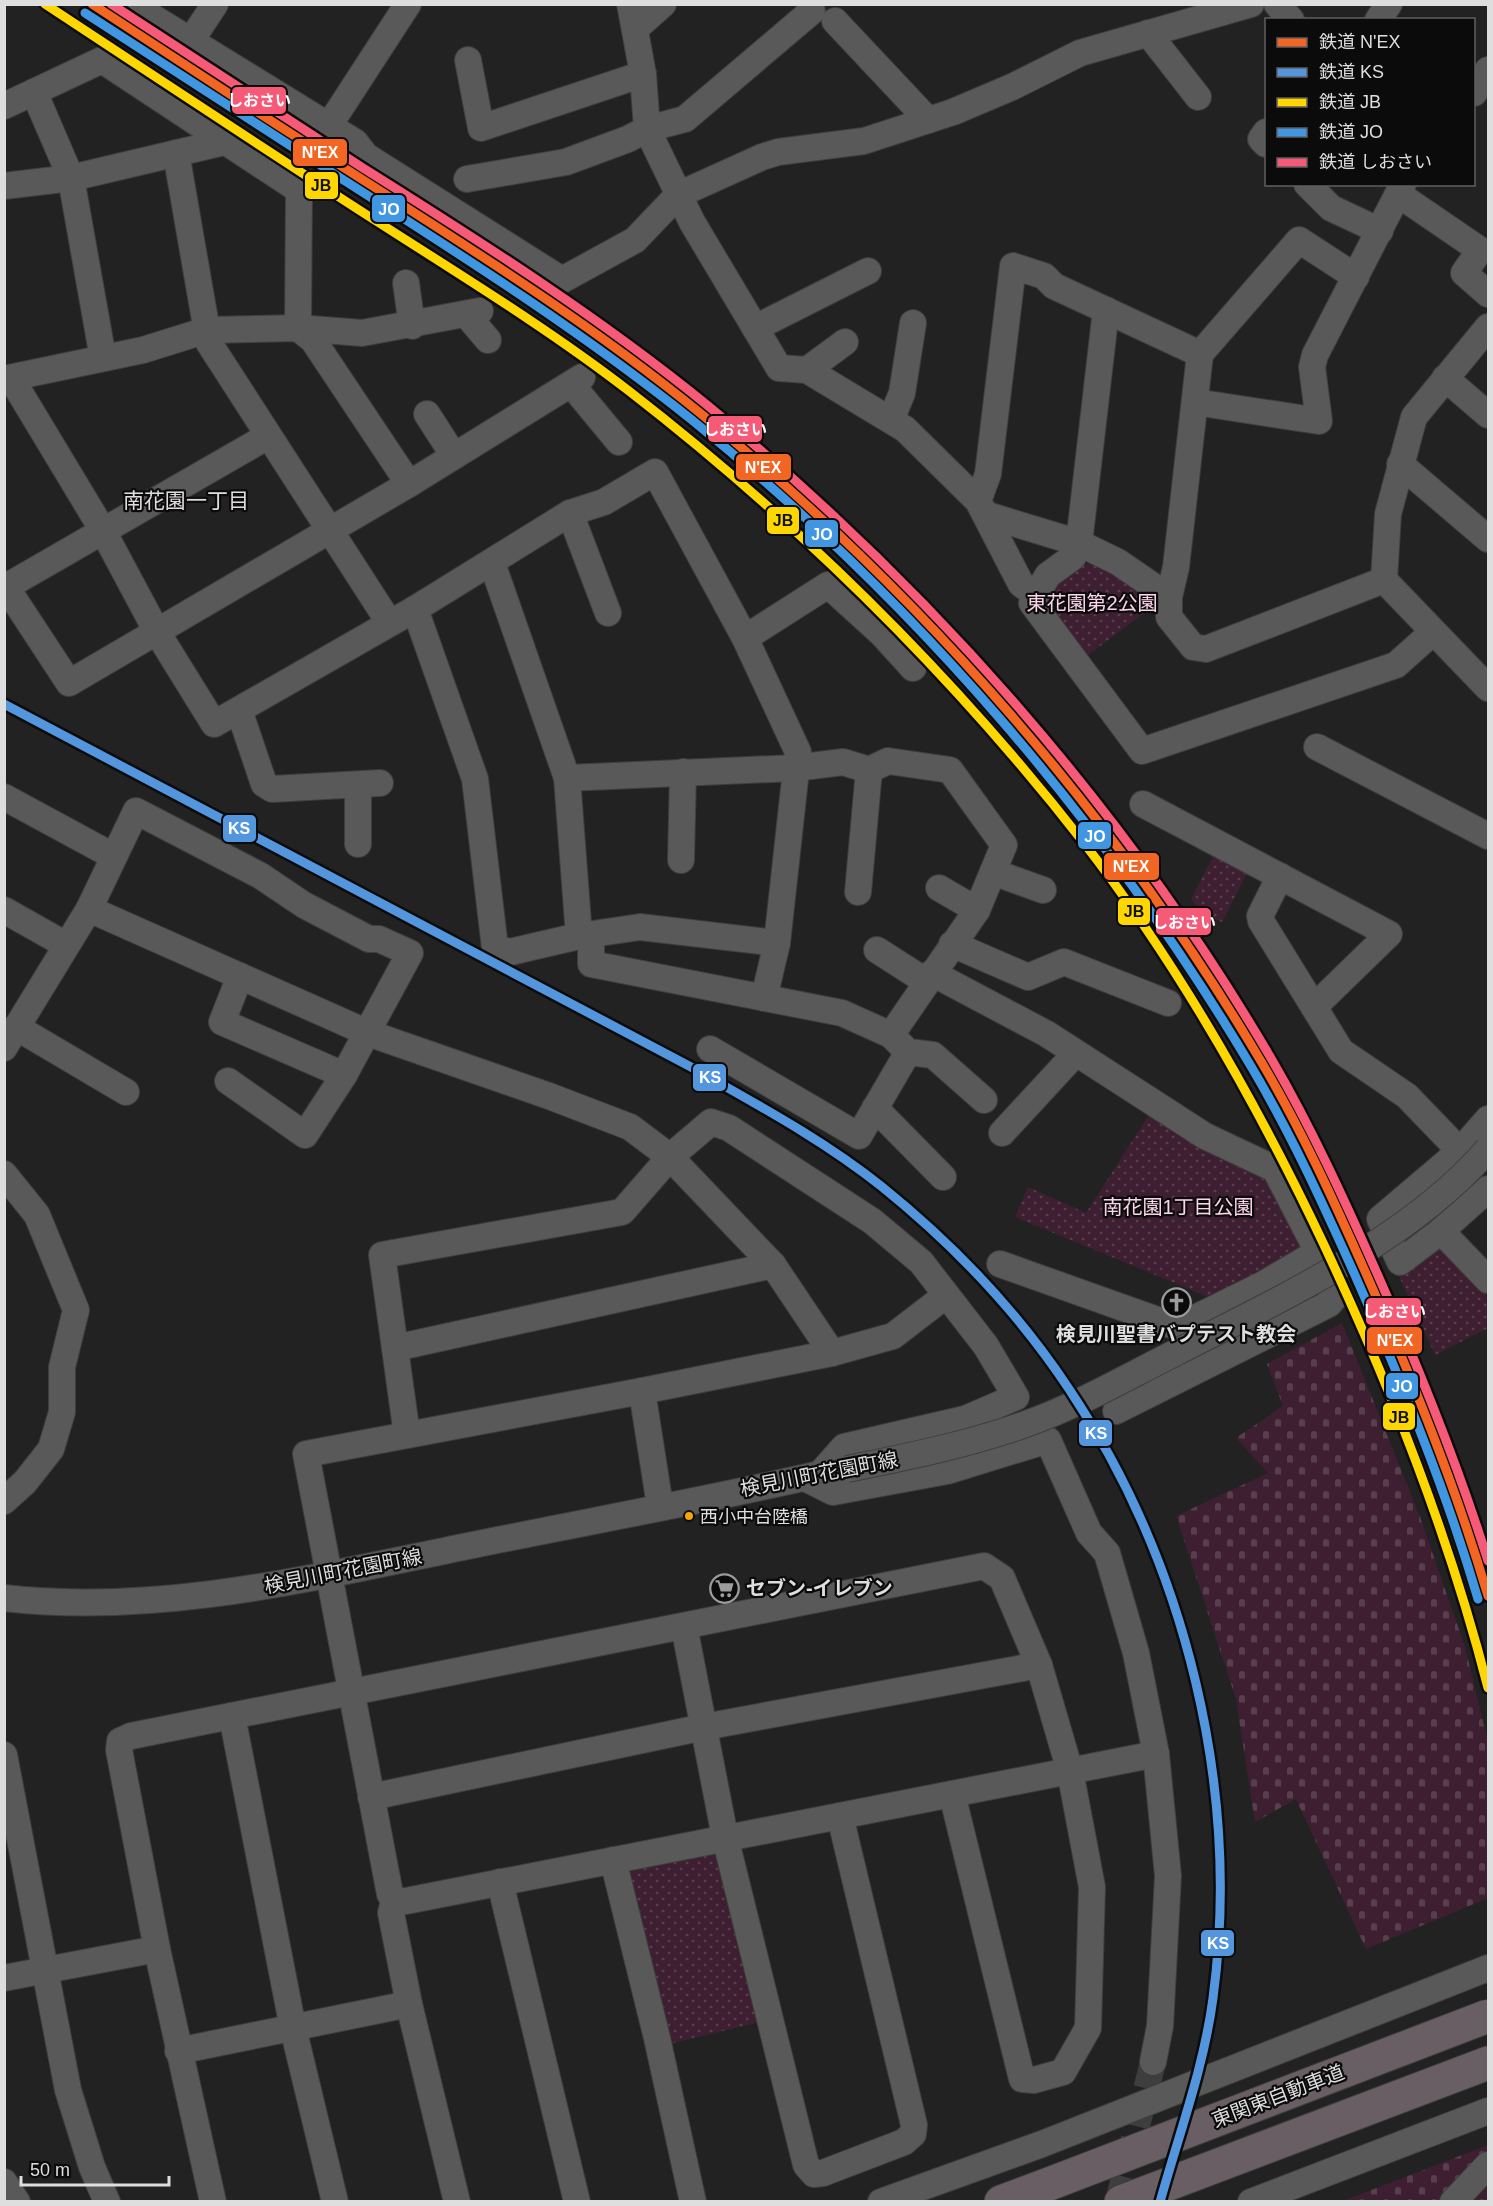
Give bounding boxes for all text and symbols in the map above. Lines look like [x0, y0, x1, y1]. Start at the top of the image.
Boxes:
legend [1265, 18, 1475, 186]
text: 鉄道 N'EX [1319, 32, 1400, 52]
text: 鉄道 KS [1319, 62, 1384, 82]
line badge: しおさい [231, 86, 287, 115]
text: しおさい [227, 92, 291, 109]
text: 鉄道 JB [1319, 92, 1381, 112]
text: 鉄道 JO [1319, 122, 1383, 142]
line badge: N'EX [292, 138, 348, 167]
text: N'EX [302, 144, 339, 161]
text: 鉄道 しおさい [1319, 152, 1432, 172]
line badge: JB [304, 171, 339, 200]
text: JB [311, 177, 331, 194]
line badge: JO [371, 194, 406, 223]
text: JO [378, 201, 400, 218]
line badge: しおさい [707, 415, 763, 443]
text: しおさい [703, 421, 767, 438]
line badge: N'EX [735, 453, 792, 481]
text: N'EX [745, 459, 782, 476]
district label: 南花園一丁目 [123, 489, 249, 512]
line badge: JB [766, 506, 800, 535]
text: JB [773, 512, 793, 529]
line badge: JO [804, 519, 839, 548]
text: JO [811, 526, 833, 543]
park label: 東花園第2公園 [1026, 592, 1158, 614]
line badge: KS [222, 814, 257, 843]
text: KS [228, 820, 250, 837]
line badge: JO [1077, 821, 1112, 850]
text: JO [1084, 828, 1106, 845]
line badge: N'EX [1103, 852, 1160, 881]
text: N'EX [1113, 858, 1150, 875]
line badge: JB [1117, 897, 1151, 926]
text: JB [1124, 903, 1144, 920]
line badge: しおさい [1155, 907, 1212, 936]
text: しおさい [1152, 914, 1216, 931]
line badge: KS [692, 1063, 727, 1092]
text: KS [699, 1069, 721, 1086]
park label: 南花園1丁目公園 [1102, 1196, 1254, 1218]
church icon: 検見川聖書バプテスト教会 [1160, 1287, 1192, 1319]
line badge: しおさい [1365, 1297, 1422, 1326]
text: しおさい [1362, 1303, 1426, 1320]
place label: 検見川聖書バプテスト教会 [1056, 1323, 1296, 1345]
line badge: N'EX [1366, 1326, 1423, 1355]
text: N'EX [1377, 1332, 1414, 1349]
line badge: JO [1385, 1372, 1419, 1400]
text: JO [1391, 1378, 1413, 1395]
line badge: JB [1382, 1402, 1416, 1431]
text: JB [1389, 1409, 1409, 1426]
line badge: KS [1078, 1419, 1113, 1447]
text: KS [1085, 1425, 1107, 1442]
street label: 検見川町花園町線 [738, 1448, 900, 1500]
place label: 西小中台陸橋 [700, 1507, 808, 1527]
marker: 西小中台陸橋 [683, 1510, 695, 1522]
street label: 検見川町花園町線 [262, 1545, 424, 1597]
supermarket icon: セブン-イレブン [709, 1572, 741, 1604]
place label: セブン-イレブン [746, 1577, 893, 1599]
line badge: KS [1200, 1929, 1235, 1957]
text: KS [1207, 1935, 1229, 1952]
street label: 東関東自動車道 [1209, 2061, 1347, 2131]
scale bar [21, 2149, 170, 2187]
text: 50 m [30, 2160, 70, 2180]

